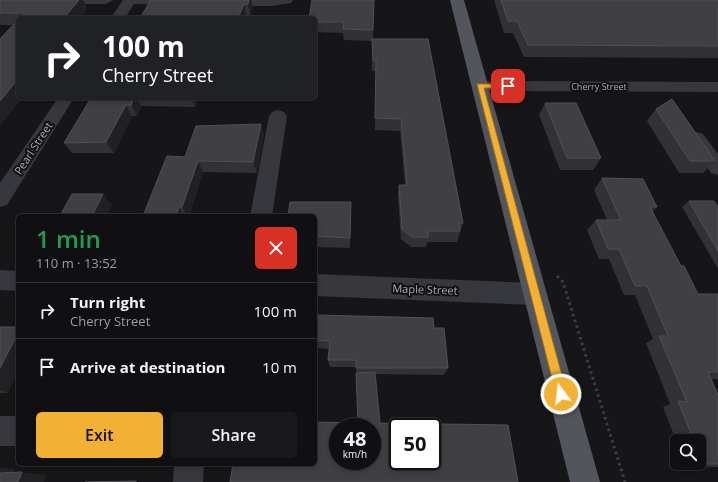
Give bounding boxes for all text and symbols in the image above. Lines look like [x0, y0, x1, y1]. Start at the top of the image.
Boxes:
text: 100 m [102, 27, 185, 65]
icon: right [36, 32, 88, 84]
text: Cherry Street [102, 63, 213, 87]
pin [491, 69, 525, 103]
icon: arrive [497, 75, 519, 97]
street label: Cherry Street [571, 80, 627, 93]
street label: Pearl Street [10, 119, 56, 177]
text: 1 min [36, 222, 101, 255]
button: close [255, 227, 297, 269]
text: 110 m · 13:52 [36, 254, 117, 272]
street label: Maple Street [392, 280, 458, 298]
text: Turn right [70, 292, 145, 312]
icon: right [36, 300, 58, 322]
text: 100 m [253, 301, 297, 321]
text: Cherry Street [70, 312, 150, 330]
icon: arrive [36, 356, 58, 378]
text: Arrive at destination [70, 357, 225, 377]
text: 10 m [262, 357, 297, 377]
position arrow [540, 373, 582, 415]
button: Exit [36, 412, 163, 458]
button: Share [171, 412, 297, 458]
speed limit sign: 50 [389, 418, 441, 470]
text: 48 [344, 425, 366, 452]
map controls [670, 434, 706, 470]
button: search [670, 434, 706, 470]
text: km/h [343, 447, 367, 461]

